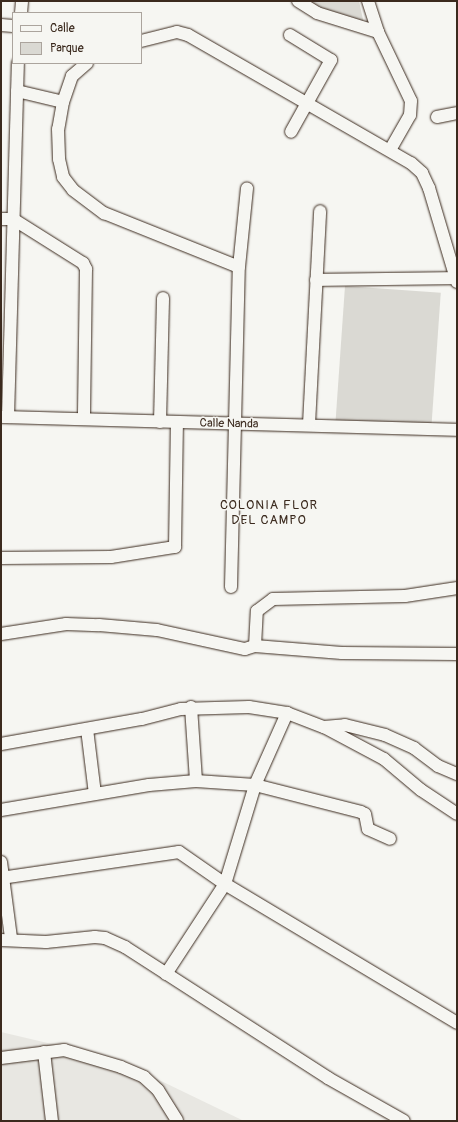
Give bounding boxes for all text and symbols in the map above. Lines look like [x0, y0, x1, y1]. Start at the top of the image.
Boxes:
legend [12, 12, 142, 64]
text: Calle [50, 21, 75, 36]
text: Parque [50, 41, 84, 56]
street label: Calle Nanda [199, 416, 259, 432]
district label: COLONIA FLOR DEL CAMPO [220, 498, 318, 529]

